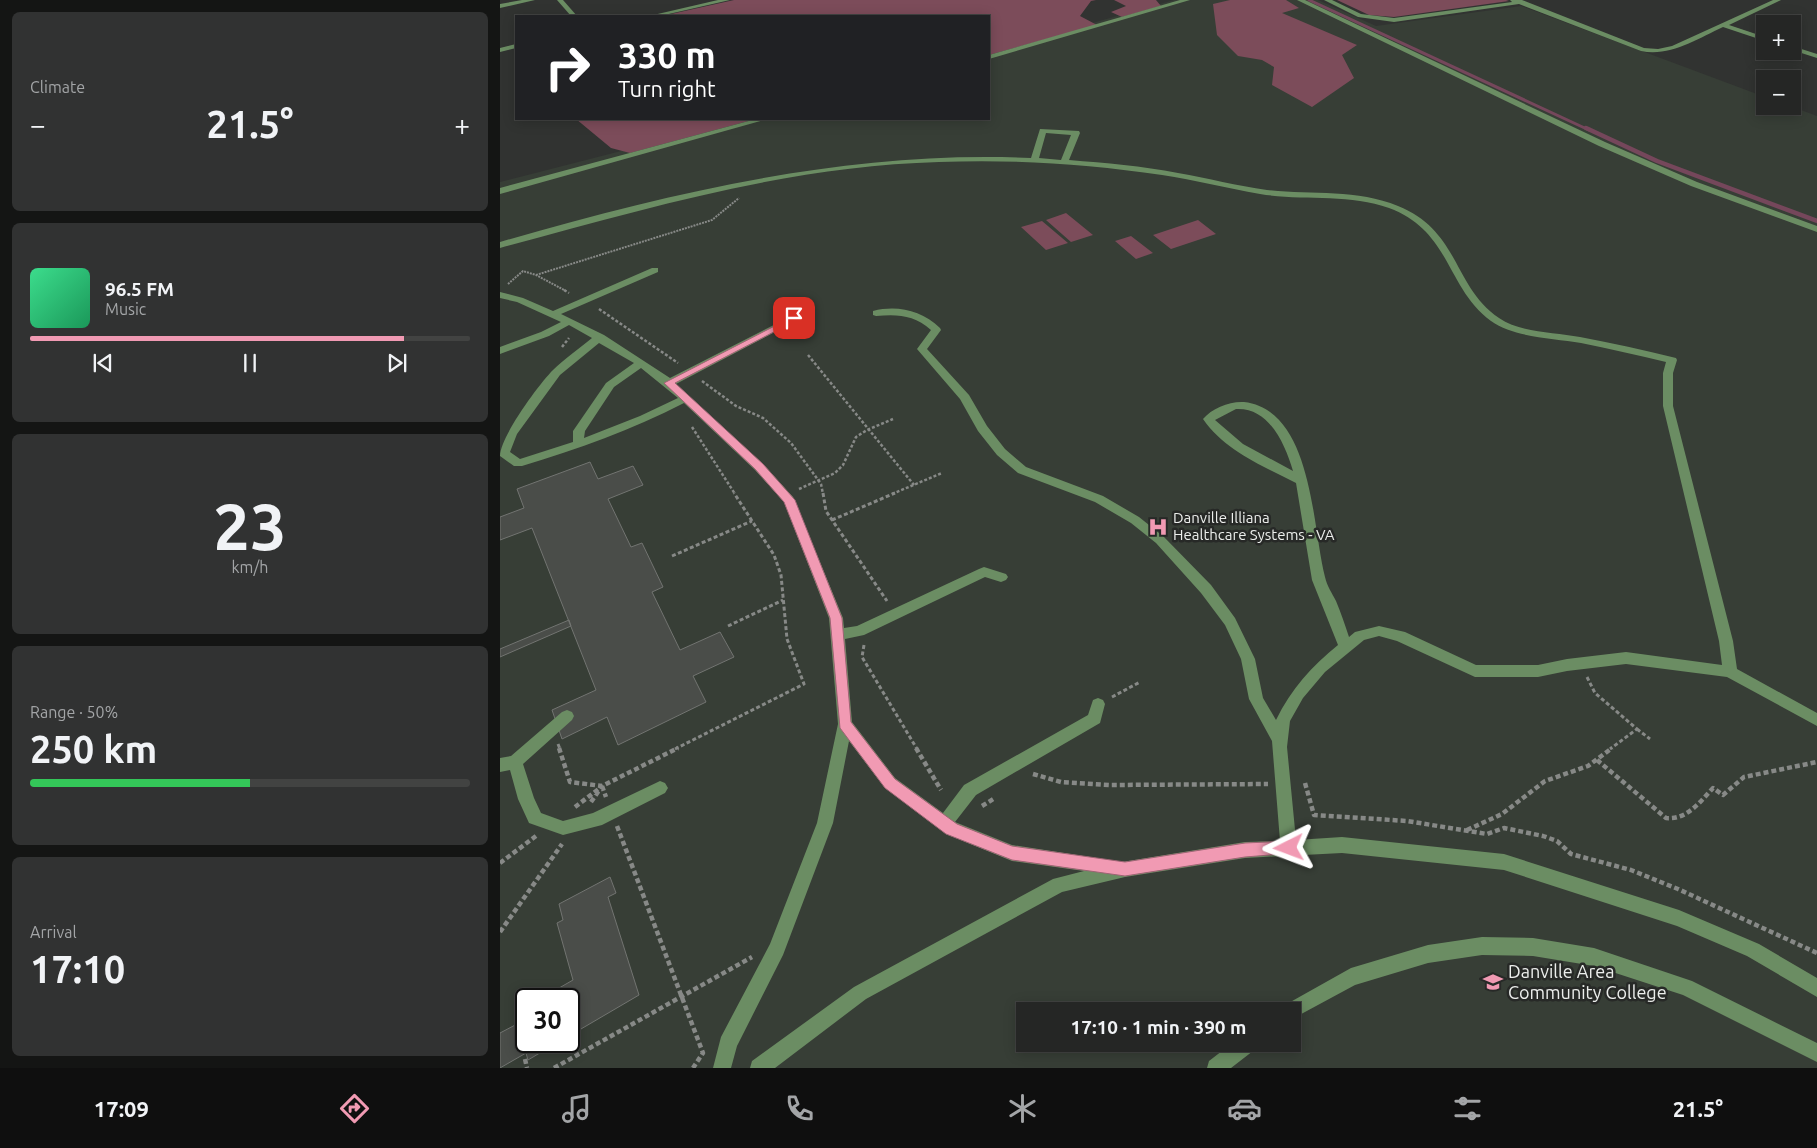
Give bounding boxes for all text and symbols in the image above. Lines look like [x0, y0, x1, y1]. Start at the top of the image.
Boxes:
map controls [1756, 15, 1801, 115]
button: + [1756, 15, 1801, 60]
icon: right [535, 35, 600, 100]
text: 330 m [618, 35, 716, 75]
button: − [1756, 70, 1801, 115]
text: Turn right [618, 76, 716, 101]
text: Climate [30, 78, 85, 96]
text: 21.5° [206, 103, 294, 145]
text: − [30, 109, 46, 140]
text: + [454, 109, 470, 140]
text: 96.5 FM [105, 278, 174, 300]
pin [773, 297, 815, 339]
text: Music [105, 300, 146, 318]
icon: arrive [780, 304, 808, 332]
icon: previous [89, 349, 117, 377]
icon: pause [236, 349, 264, 377]
icon: next [383, 349, 411, 377]
text: 23 [213, 489, 287, 562]
place label: Danville Illiana Healthcare Systems - VA [1173, 509, 1335, 543]
hospital icon: Danville Illiana Healthcare Systems - VA [1147, 516, 1169, 538]
text: km/h [232, 558, 268, 576]
text: Range · 50% [30, 703, 118, 721]
text: 250 km [30, 728, 157, 770]
position arrow [1262, 821, 1314, 873]
text: Arrival [30, 923, 77, 941]
text: 17:10 [30, 948, 125, 990]
place label: Danville Area Community College [1508, 961, 1667, 1002]
school or university icon: Danville Area Community College [1482, 971, 1504, 993]
speed limit sign: 30 [515, 988, 580, 1053]
text: 17:10 · 1 min · 390 m [1071, 1016, 1246, 1038]
icon: directions [337, 1091, 372, 1126]
icon: music [559, 1091, 594, 1126]
icon: phone [782, 1091, 817, 1126]
icon: climate [1005, 1091, 1040, 1126]
icon: car [1227, 1091, 1262, 1126]
icon: filters [1450, 1091, 1485, 1126]
text: 17:09 [94, 1096, 149, 1121]
text: 21.5° [1673, 1096, 1723, 1121]

